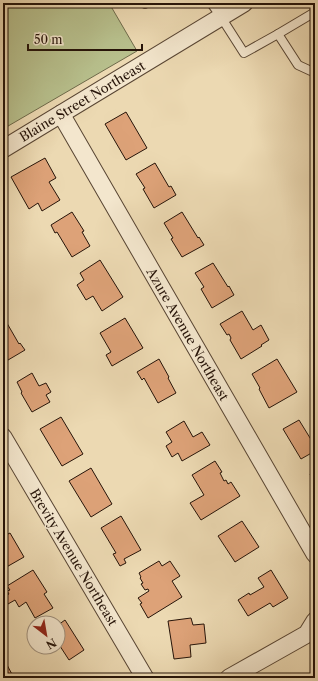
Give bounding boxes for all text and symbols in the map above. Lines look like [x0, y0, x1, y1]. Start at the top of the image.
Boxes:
scale bar [28, 26, 142, 52]
text: 50 m [34, 32, 63, 47]
street label: Blaine Street Northeast [16, 57, 148, 145]
street label: Azure Avenue Northeast [143, 264, 233, 403]
street label: Brevity Avenue Northeast [27, 485, 122, 629]
north arrow [26, 615, 66, 655]
text: N [43, 635, 59, 652]

